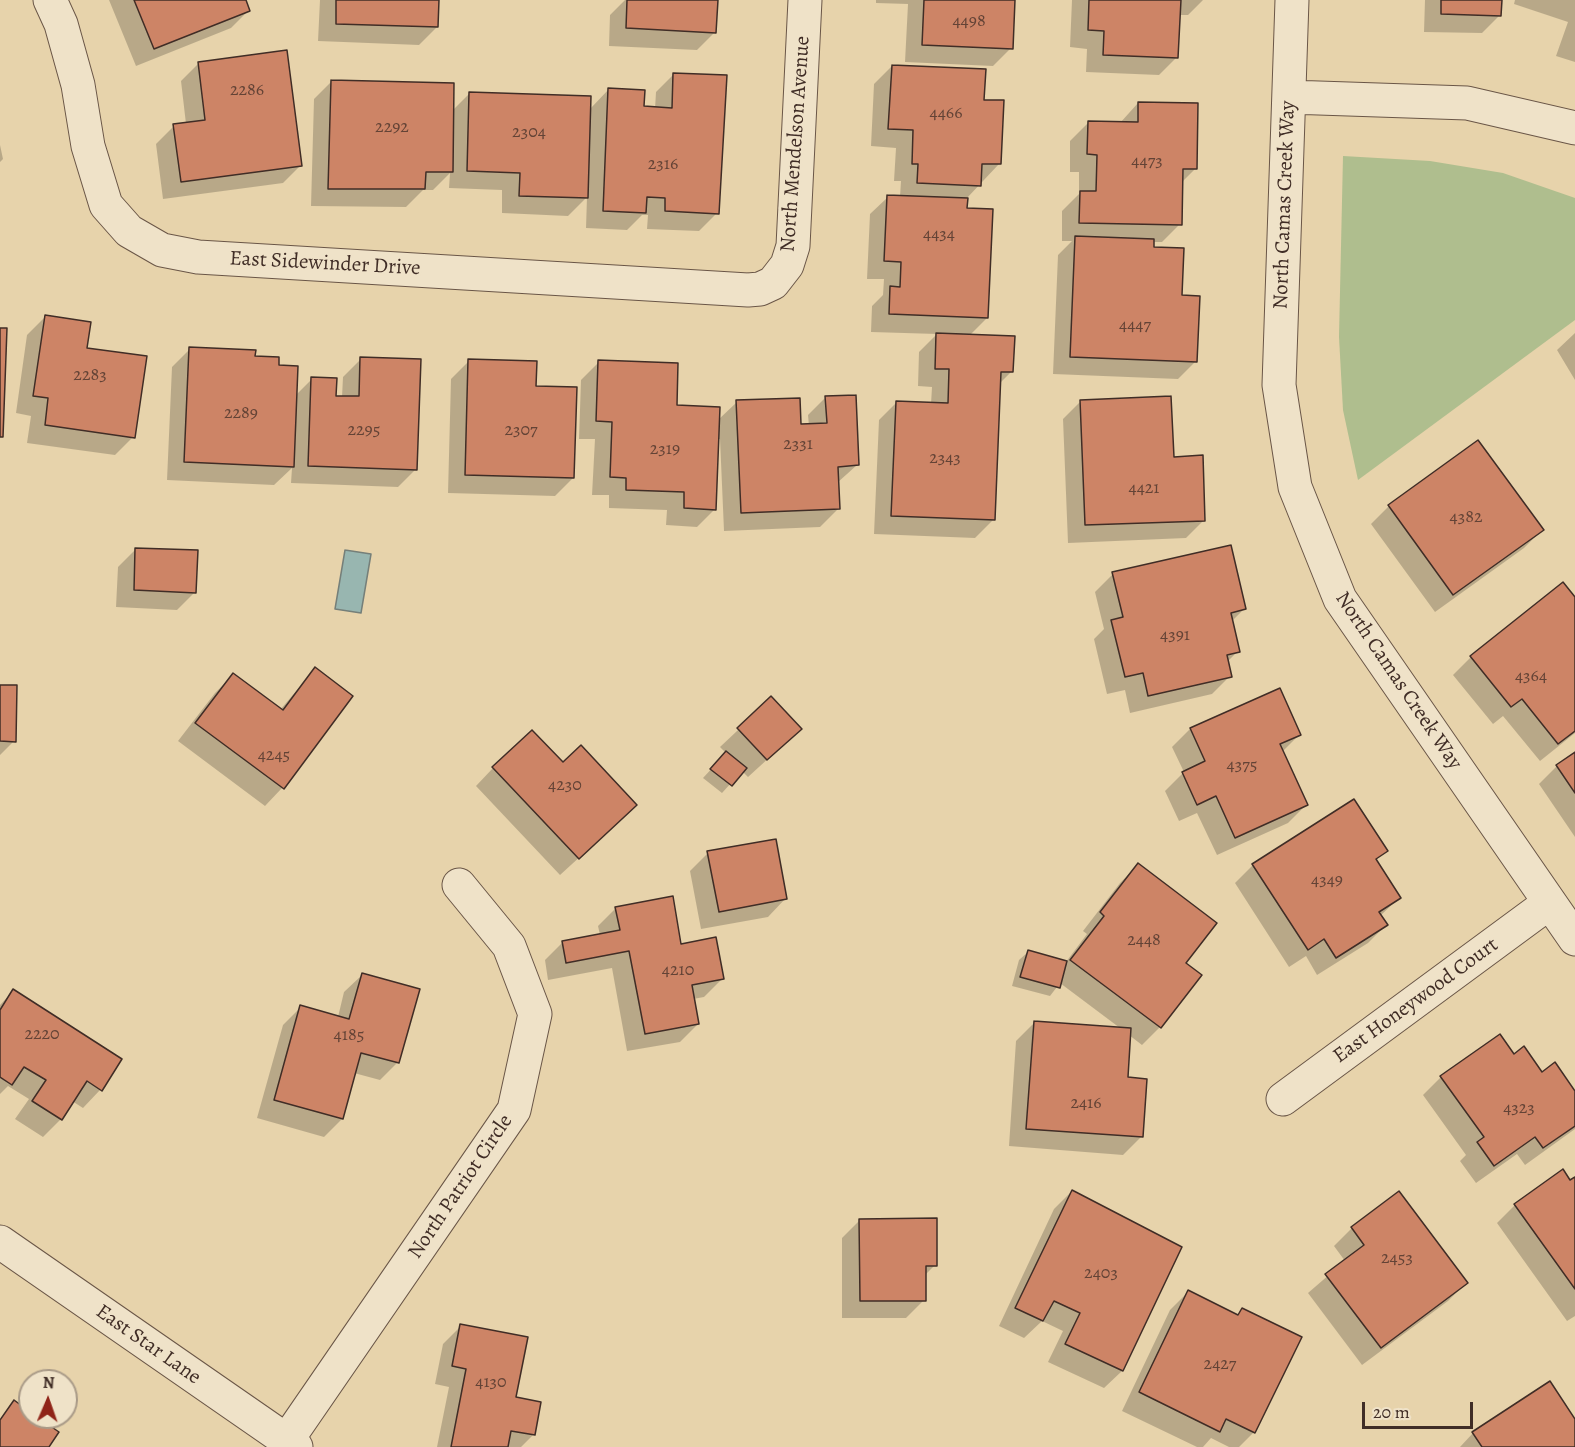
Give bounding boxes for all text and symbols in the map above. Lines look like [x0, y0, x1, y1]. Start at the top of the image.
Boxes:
house number: 4498 [952, 11, 986, 33]
street label: North Mendelson Avenue [776, 35, 816, 253]
house number: 2286 [230, 80, 264, 102]
street label: North Camas Creek Way [1269, 100, 1301, 310]
house number: 4466 [930, 103, 962, 125]
house number: 2292 [375, 117, 409, 139]
house number: 2304 [512, 122, 546, 144]
house number: 4473 [1131, 151, 1163, 173]
house number: 2316 [648, 154, 678, 176]
house number: 4434 [923, 224, 955, 246]
street label: East Sidewinder Drive [229, 246, 421, 282]
house number: 4447 [1119, 315, 1151, 337]
house number: 2283 [73, 365, 107, 387]
house number: 2289 [224, 403, 258, 425]
house number: 2295 [347, 420, 381, 442]
house number: 2307 [504, 420, 538, 442]
house number: 2331 [783, 434, 813, 456]
house number: 2319 [650, 439, 680, 461]
house number: 2343 [929, 448, 961, 470]
house number: 4421 [1128, 478, 1160, 500]
house number: 4382 [1450, 507, 1482, 529]
street label: North Camas Creek Way [1329, 587, 1467, 775]
house number: 4391 [1160, 625, 1190, 647]
house number: 4364 [1515, 666, 1547, 688]
house number: 4245 [258, 745, 290, 767]
house number: 4375 [1227, 755, 1257, 777]
house number: 4230 [548, 775, 582, 797]
house number: 4349 [1311, 870, 1343, 892]
house number: 2448 [1127, 930, 1161, 952]
street label: East Honeywood Court [1329, 933, 1503, 1069]
house number: 4210 [662, 960, 694, 982]
house number: 2220 [24, 1024, 60, 1046]
house number: 4185 [334, 1025, 364, 1047]
house number: 2416 [1070, 1093, 1102, 1115]
house number: 4323 [1503, 1098, 1535, 1120]
street label: North Patriot Circle [403, 1110, 519, 1264]
house number: 2453 [1381, 1248, 1413, 1270]
house number: 2403 [1084, 1263, 1118, 1285]
street label: East Star Lane [91, 1299, 205, 1391]
house number: 2427 [1204, 1354, 1236, 1376]
north arrow [18, 1369, 78, 1429]
text: N [42, 1372, 55, 1394]
house number: 4130 [475, 1372, 507, 1394]
scale bar [1365, 1390, 1476, 1428]
text: 20 m [1373, 1400, 1410, 1424]

